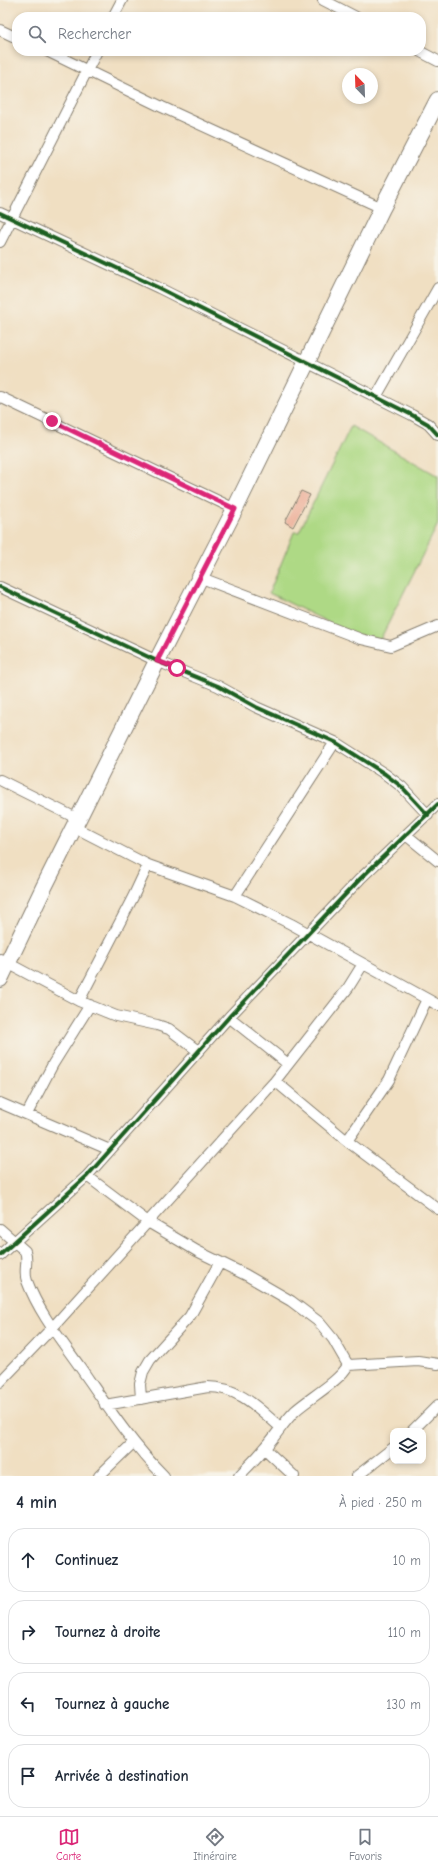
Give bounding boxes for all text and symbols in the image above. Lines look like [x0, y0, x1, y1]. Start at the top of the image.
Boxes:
search box [12, 12, 426, 56]
icon: search [26, 23, 48, 45]
text: Rechercher [58, 25, 131, 43]
north arrow [342, 68, 378, 104]
route end [43, 412, 61, 430]
route start [168, 659, 186, 677]
map controls [390, 1428, 426, 1464]
button: layers [390, 1428, 426, 1464]
text: 4 min [16, 1493, 57, 1512]
text: À pied · 250 m [339, 1495, 422, 1510]
icon: ahead [17, 1549, 39, 1571]
text: Continuez [55, 1551, 118, 1569]
text: 10 m [393, 1553, 421, 1568]
icon: right [17, 1621, 39, 1643]
text: Tournez à droite [55, 1623, 160, 1641]
text: 110 m [388, 1625, 421, 1640]
icon: left [17, 1693, 39, 1715]
text: Tournez à gauche [55, 1695, 169, 1713]
text: 130 m [386, 1697, 421, 1712]
icon: arrive [17, 1765, 39, 1787]
text: Arrivée à destination [55, 1767, 189, 1785]
tab: Carte [56, 1826, 81, 1863]
tab: Itinéraire [193, 1826, 237, 1863]
tab: Favoris [349, 1826, 382, 1863]

